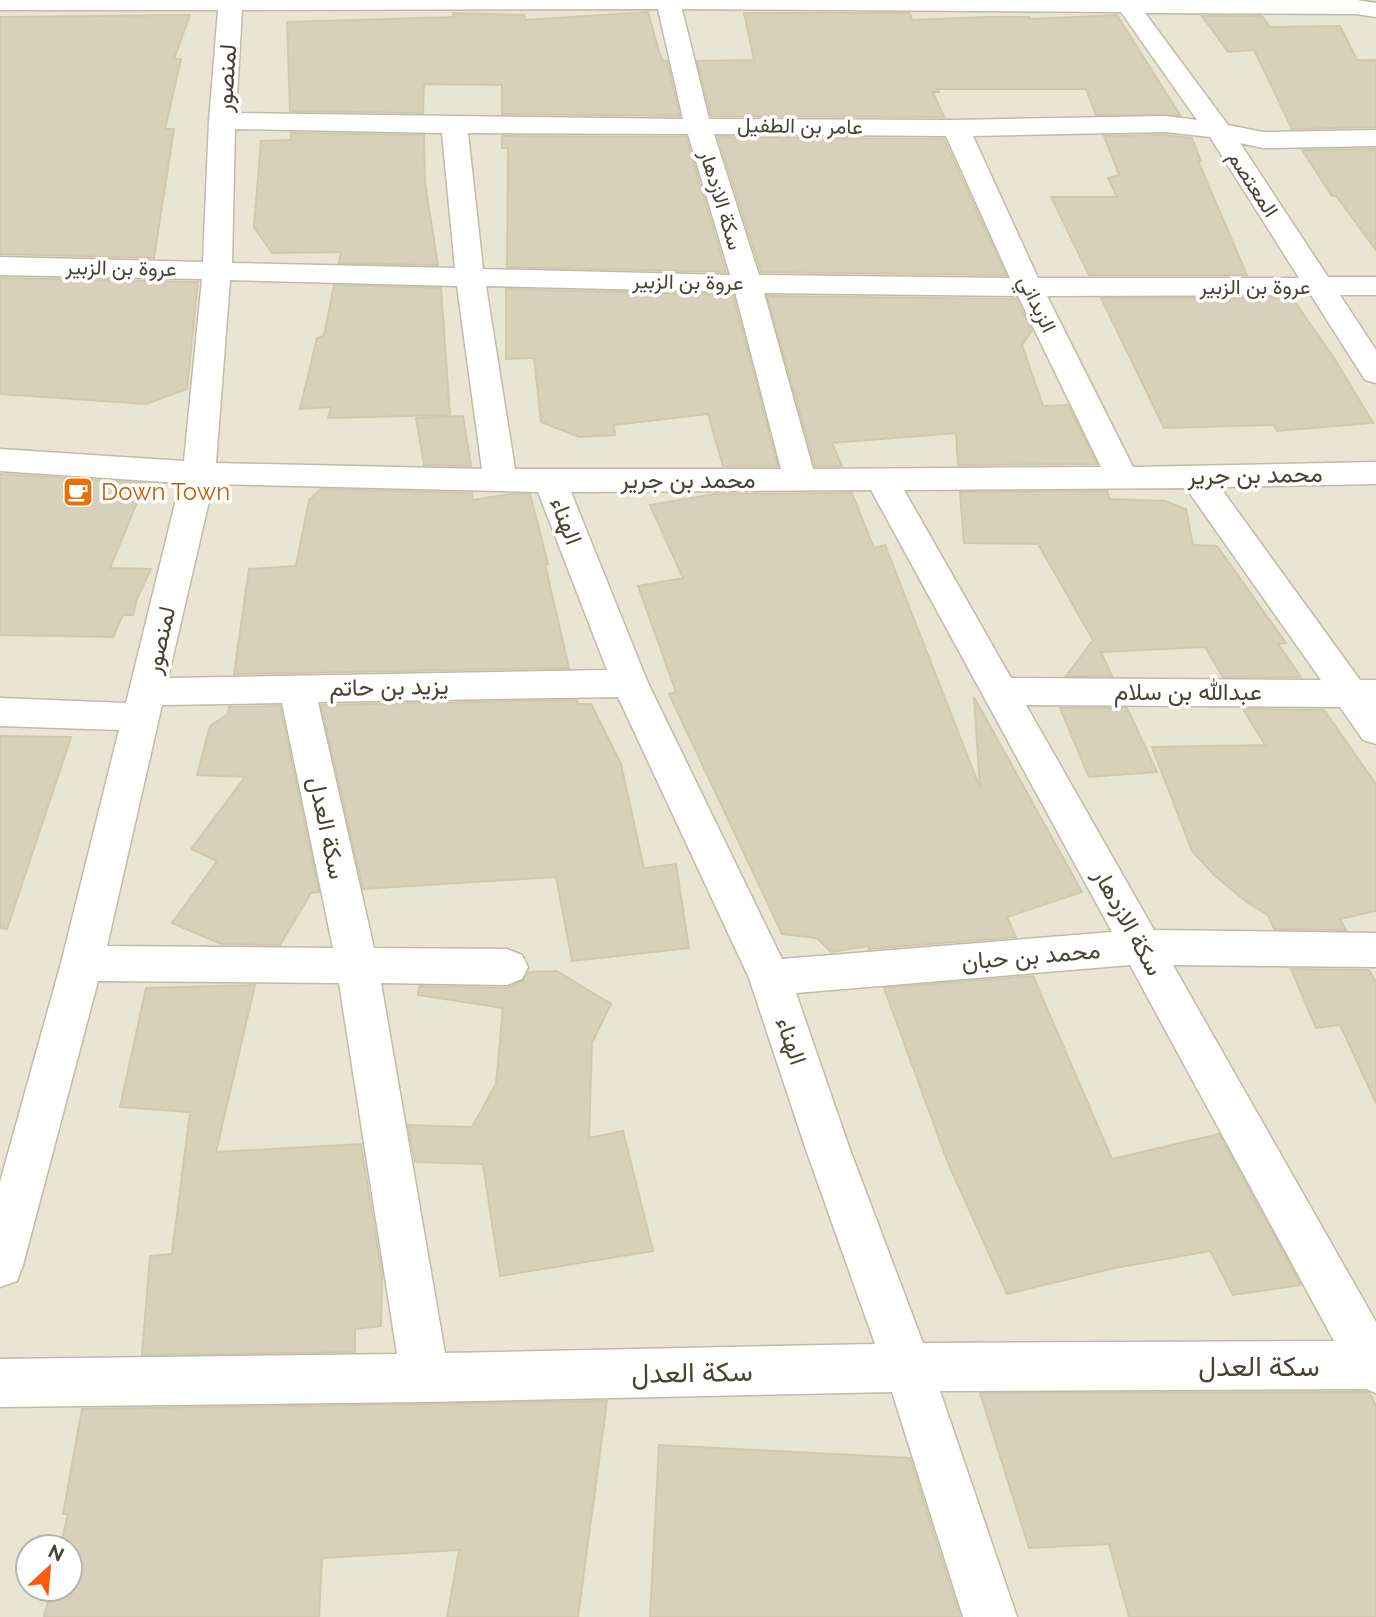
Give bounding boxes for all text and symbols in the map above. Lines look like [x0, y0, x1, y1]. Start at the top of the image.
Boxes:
street label: لمنصور [209, 43, 243, 114]
street label: عامر بن الطفيل [737, 112, 863, 140]
street label: سكة الازدهار [693, 146, 749, 253]
street label: المعتصم [1221, 146, 1284, 223]
street label: عروة بن الزبير [64, 254, 177, 282]
street label: عروة بن الزبير [631, 268, 744, 296]
street label: الزبداني [1008, 271, 1062, 339]
street label: عروة بن الزبير [1198, 274, 1311, 300]
street label: محمد بن جرير [1186, 459, 1323, 491]
street label: محمد بن جرير [619, 465, 756, 495]
cafe icon: Down Town [61, 475, 95, 509]
place label: Down Town [101, 477, 230, 506]
street label: الهناء [543, 493, 589, 549]
street label: لمنصور [137, 603, 182, 678]
street label: يزيد بن حاتم [329, 671, 449, 704]
street label: عبدالله بن سلام [1114, 677, 1262, 708]
street label: سكة العدل [302, 774, 352, 882]
street label: سكة الازدهار [1086, 862, 1170, 981]
street label: محمد بن حبان [960, 935, 1102, 976]
street label: الهناء [769, 1013, 813, 1069]
street label: سكة العدل [1198, 1350, 1320, 1383]
street label: سكة العدل [631, 1355, 753, 1390]
north arrow [14, 1533, 84, 1603]
text: N [45, 1540, 68, 1566]

